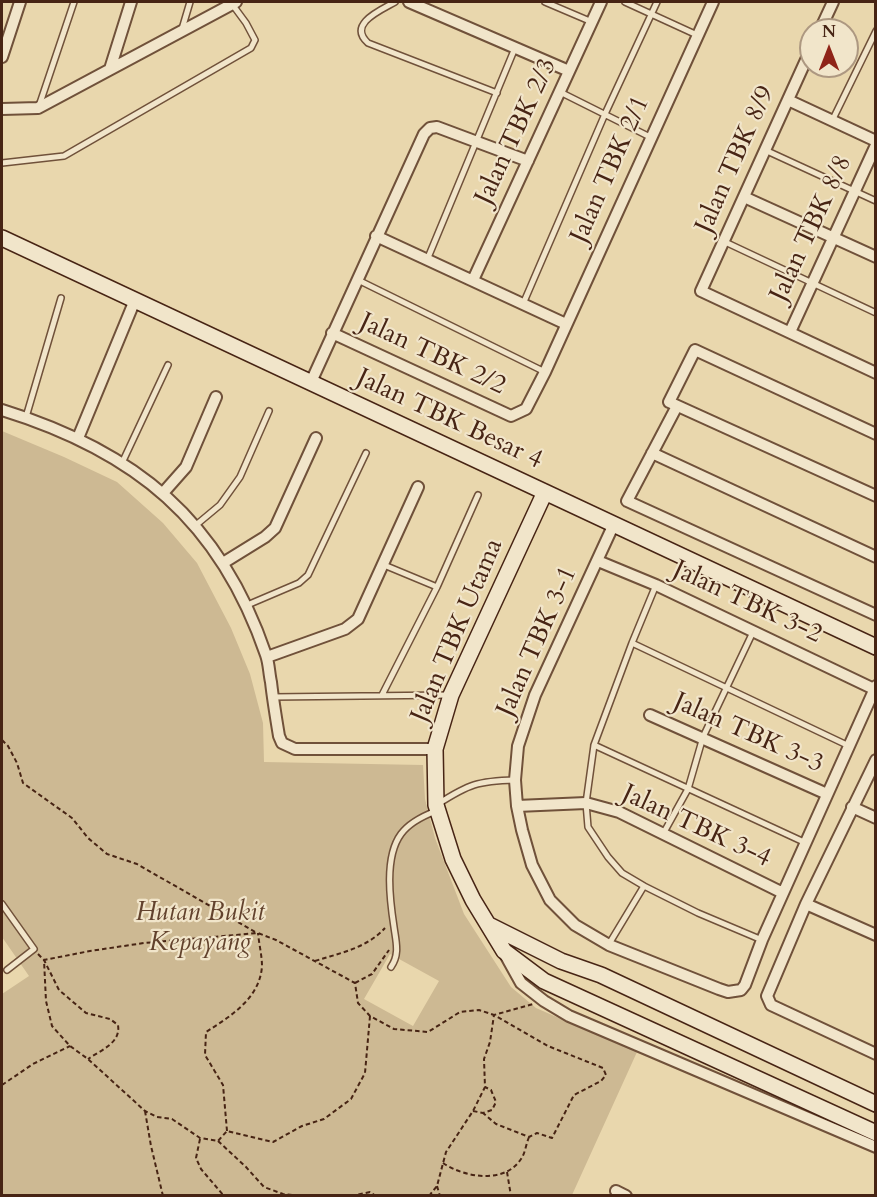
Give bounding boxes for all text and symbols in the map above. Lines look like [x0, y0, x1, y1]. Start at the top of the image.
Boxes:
north arrow [799, 18, 859, 78]
text: N [822, 21, 836, 43]
street label: Jalan TBK 2/3 [470, 54, 564, 210]
street label: Jalan TBK 8/9 [690, 82, 782, 238]
street label: Jalan TBK 2/1 [565, 92, 657, 248]
street label: Jalan TBK 8/8 [765, 151, 859, 307]
street label: Jalan TBK 2/2 [354, 308, 510, 402]
street label: Jalan TBK Besar 4 [351, 363, 547, 477]
street label: Jalan TBK Utama [405, 534, 511, 728]
street label: Jalan TBK 3-2 [667, 555, 827, 651]
street label: Jalan TBK 3-1 [491, 562, 585, 722]
street label: Jalan TBK 3-3 [668, 687, 828, 781]
street label: Jalan TBK 3-4 [616, 779, 776, 875]
park label: Hutan Bukit Kepayang [135, 898, 265, 960]

